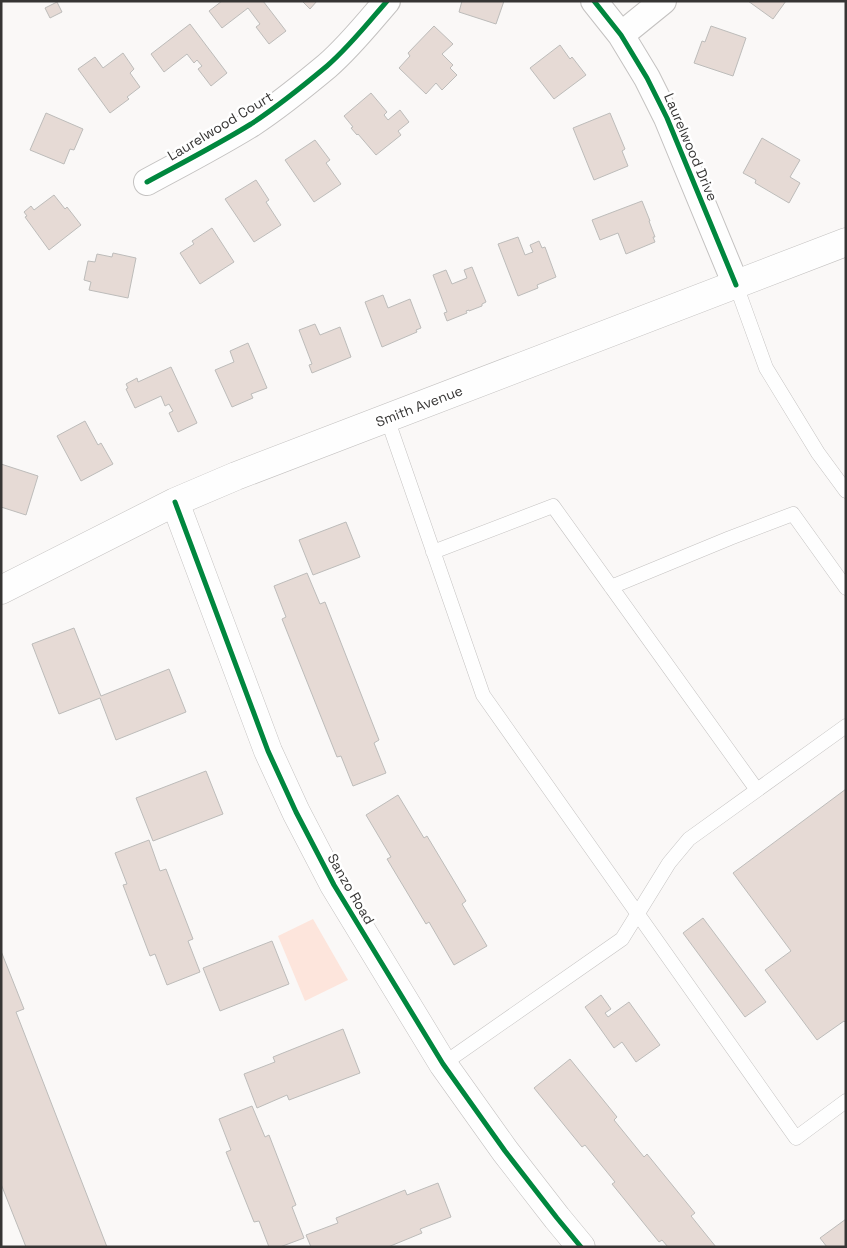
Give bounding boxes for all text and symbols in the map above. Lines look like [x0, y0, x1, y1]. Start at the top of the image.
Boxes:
street label: Laurelwood Court [164, 87, 276, 165]
street label: Laurelwood Drive [660, 90, 722, 204]
street label: Smith Avenue [373, 381, 465, 431]
street label: Sanzo Road [323, 850, 379, 928]

